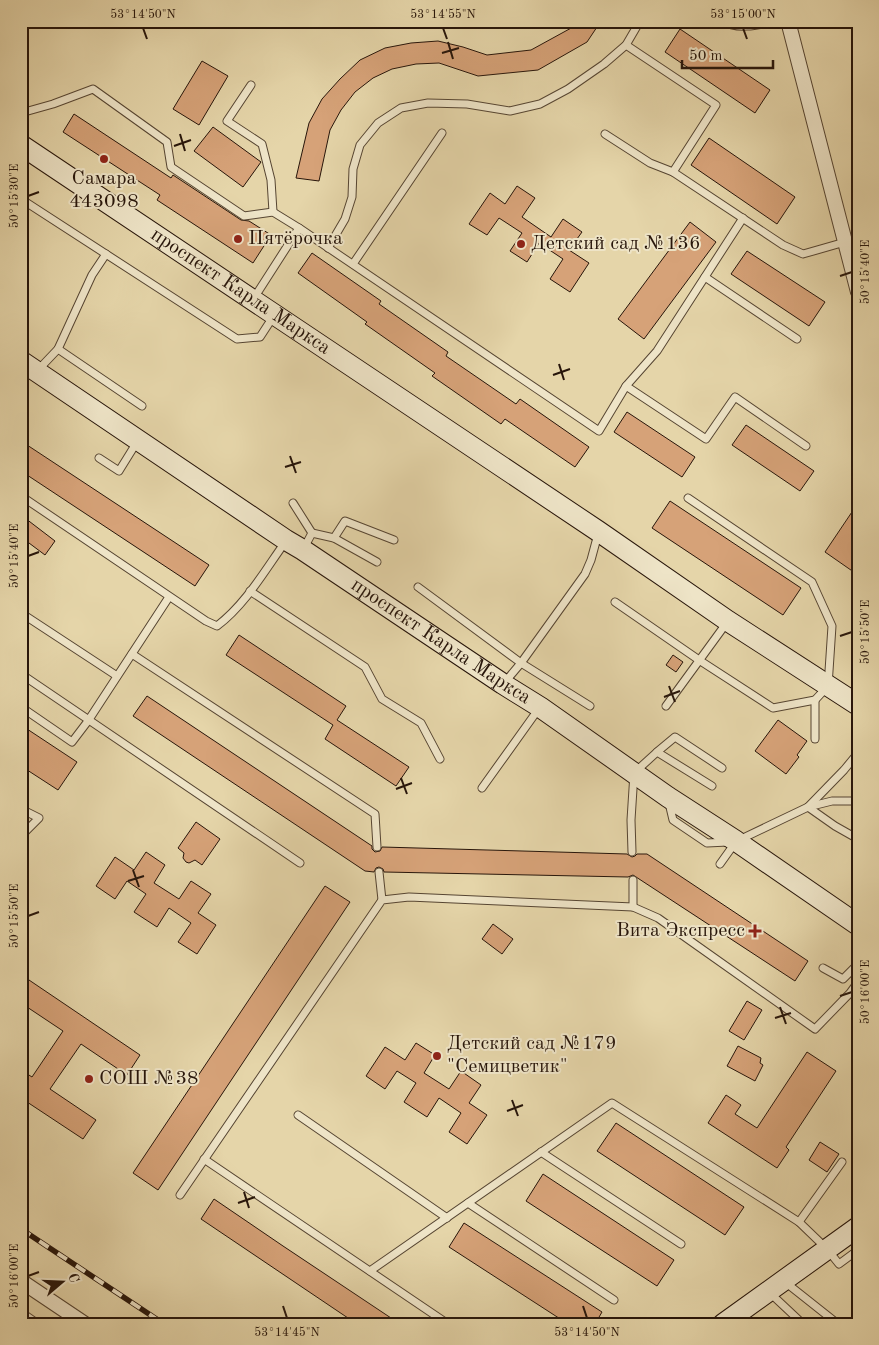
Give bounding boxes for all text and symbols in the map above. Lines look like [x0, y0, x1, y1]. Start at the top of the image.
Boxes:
text: 53°14'50"N [110, 8, 176, 21]
text: 53°14'55"N [410, 8, 476, 21]
text: 53°15'00"N [710, 8, 776, 21]
scale bar [682, 38, 773, 70]
text: 50 m [689, 49, 723, 64]
marker: Самара 443098 [98, 153, 110, 165]
text: 50°15'30"E [8, 164, 21, 228]
place label: Самара 443098 [69, 169, 139, 212]
street label: проспект Карла Маркса [147, 225, 334, 359]
place label: Пятёрочка [248, 229, 343, 249]
marker: Пятёрочка [232, 233, 244, 245]
place label: Детский сад №136 [531, 234, 700, 254]
marker: Детский сад №136 [515, 238, 527, 250]
text: 50°15'40"E [859, 240, 872, 304]
text: 50°15'40"E [8, 524, 21, 588]
street label: проспект Карла Маркса [347, 575, 534, 709]
text: 50°15'50"E [859, 600, 872, 664]
text: 50°15'50"E [8, 884, 21, 948]
place label: Вита Экспресс [616, 921, 745, 941]
marker: Вита Экспресс [749, 925, 761, 937]
text: 50°16'00"E [859, 960, 872, 1024]
place label: Детский сад №179 "Семицветик" [447, 1034, 616, 1077]
marker: Детский сад №179 "Семицветик" [431, 1050, 443, 1062]
place label: СОШ №38 [99, 1069, 199, 1089]
marker: СОШ №38 [83, 1073, 95, 1085]
text: 50°16'00"E [8, 1244, 21, 1308]
north arrow [38, 1258, 88, 1308]
text: С [65, 1271, 81, 1285]
text: 53°14'45"N [254, 1326, 320, 1339]
text: 53°14'50"N [554, 1326, 620, 1339]

